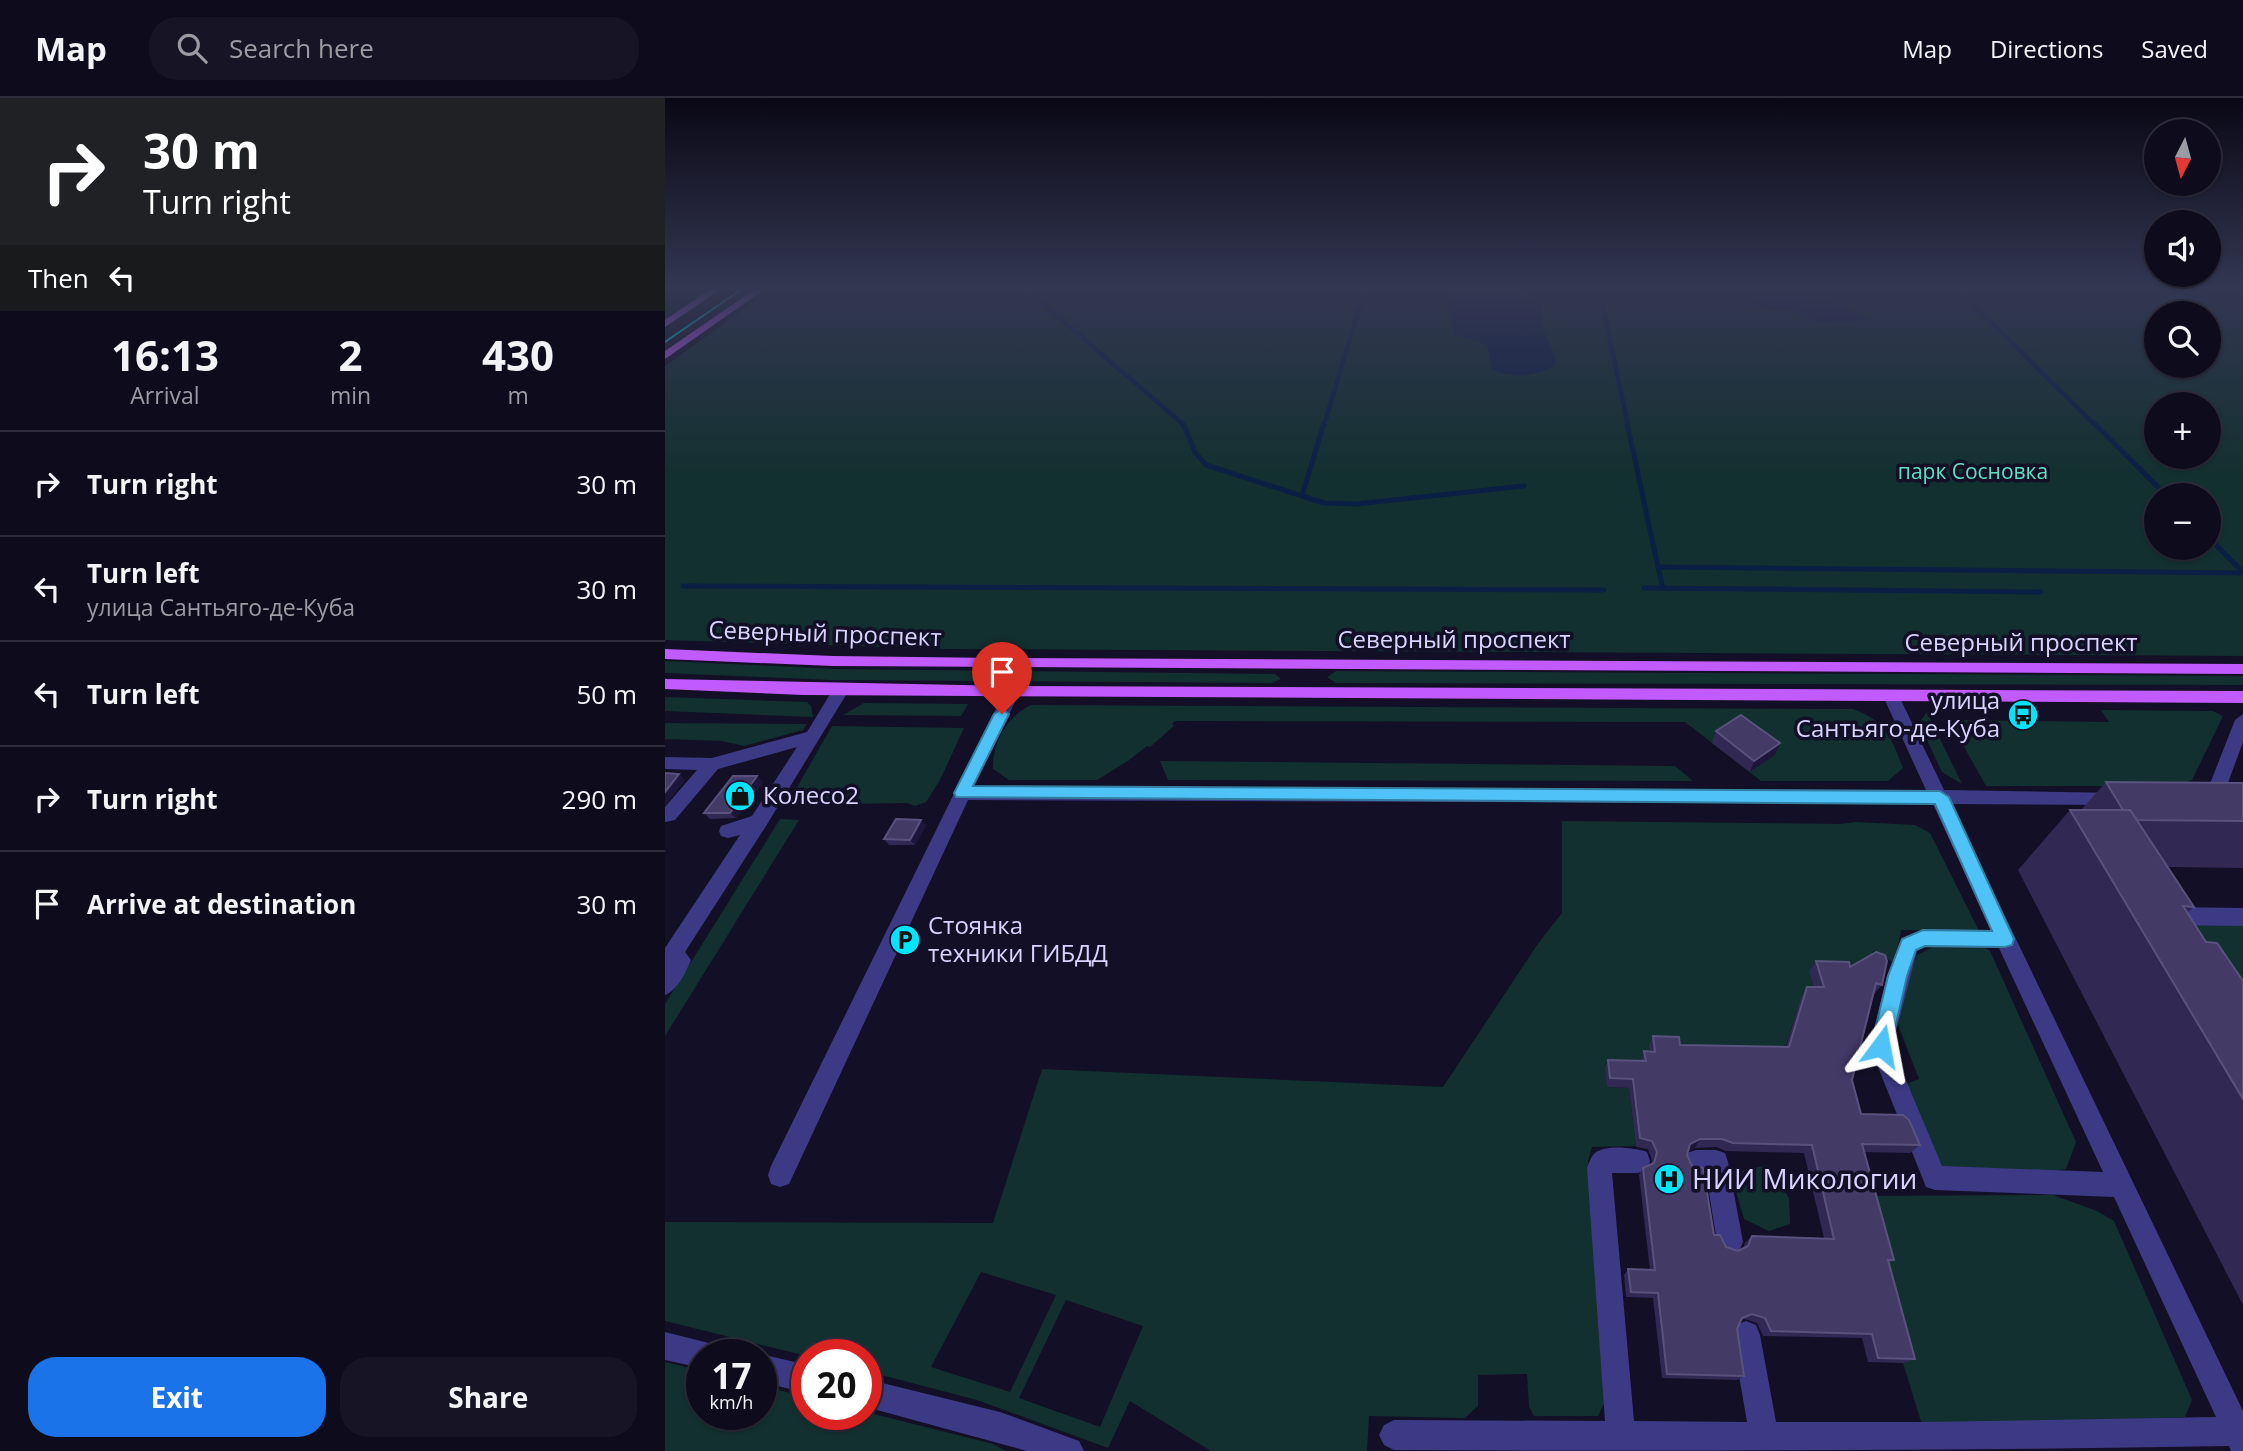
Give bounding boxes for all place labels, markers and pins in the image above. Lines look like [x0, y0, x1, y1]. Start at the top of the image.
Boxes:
pin [972, 642, 1032, 714]
place label: улица Сантьяго-де-Куба [1796, 683, 2000, 744]
bus stop icon: улица Сантьяго-де-Куба [2006, 698, 2040, 732]
place label: Колесо2 [763, 778, 859, 811]
shop icon: Колесо2 [723, 779, 757, 813]
place label: Стоянка техники ГИБДД [928, 908, 1108, 969]
parking icon: Стоянка техники ГИБДД [888, 923, 922, 957]
place label: НИИ Микологии [1692, 1159, 1917, 1197]
hospital icon: НИИ Микологии [1652, 1162, 1686, 1196]

